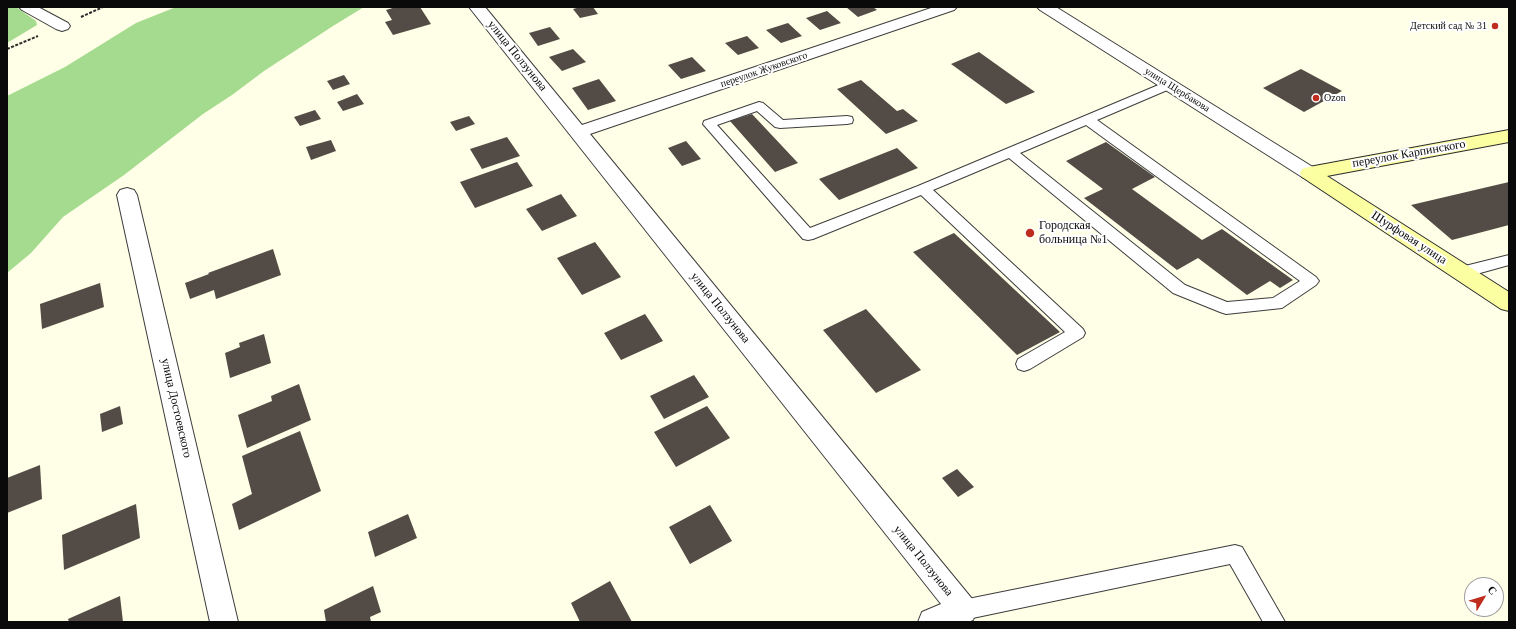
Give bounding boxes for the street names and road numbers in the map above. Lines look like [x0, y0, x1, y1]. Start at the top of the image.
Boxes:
street label: улица Ползунова [484, 18, 550, 94]
street label: переулок Жуковского [719, 50, 809, 90]
street label: улица Щербакова [1142, 65, 1212, 115]
street label: переулок Карпинского [1351, 137, 1467, 171]
street label: Шурфовая улица [1369, 208, 1449, 268]
street label: улица Ползунова [687, 270, 753, 346]
street label: улица Достоевского [158, 357, 194, 459]
street label: улица Ползунова [890, 523, 956, 599]

